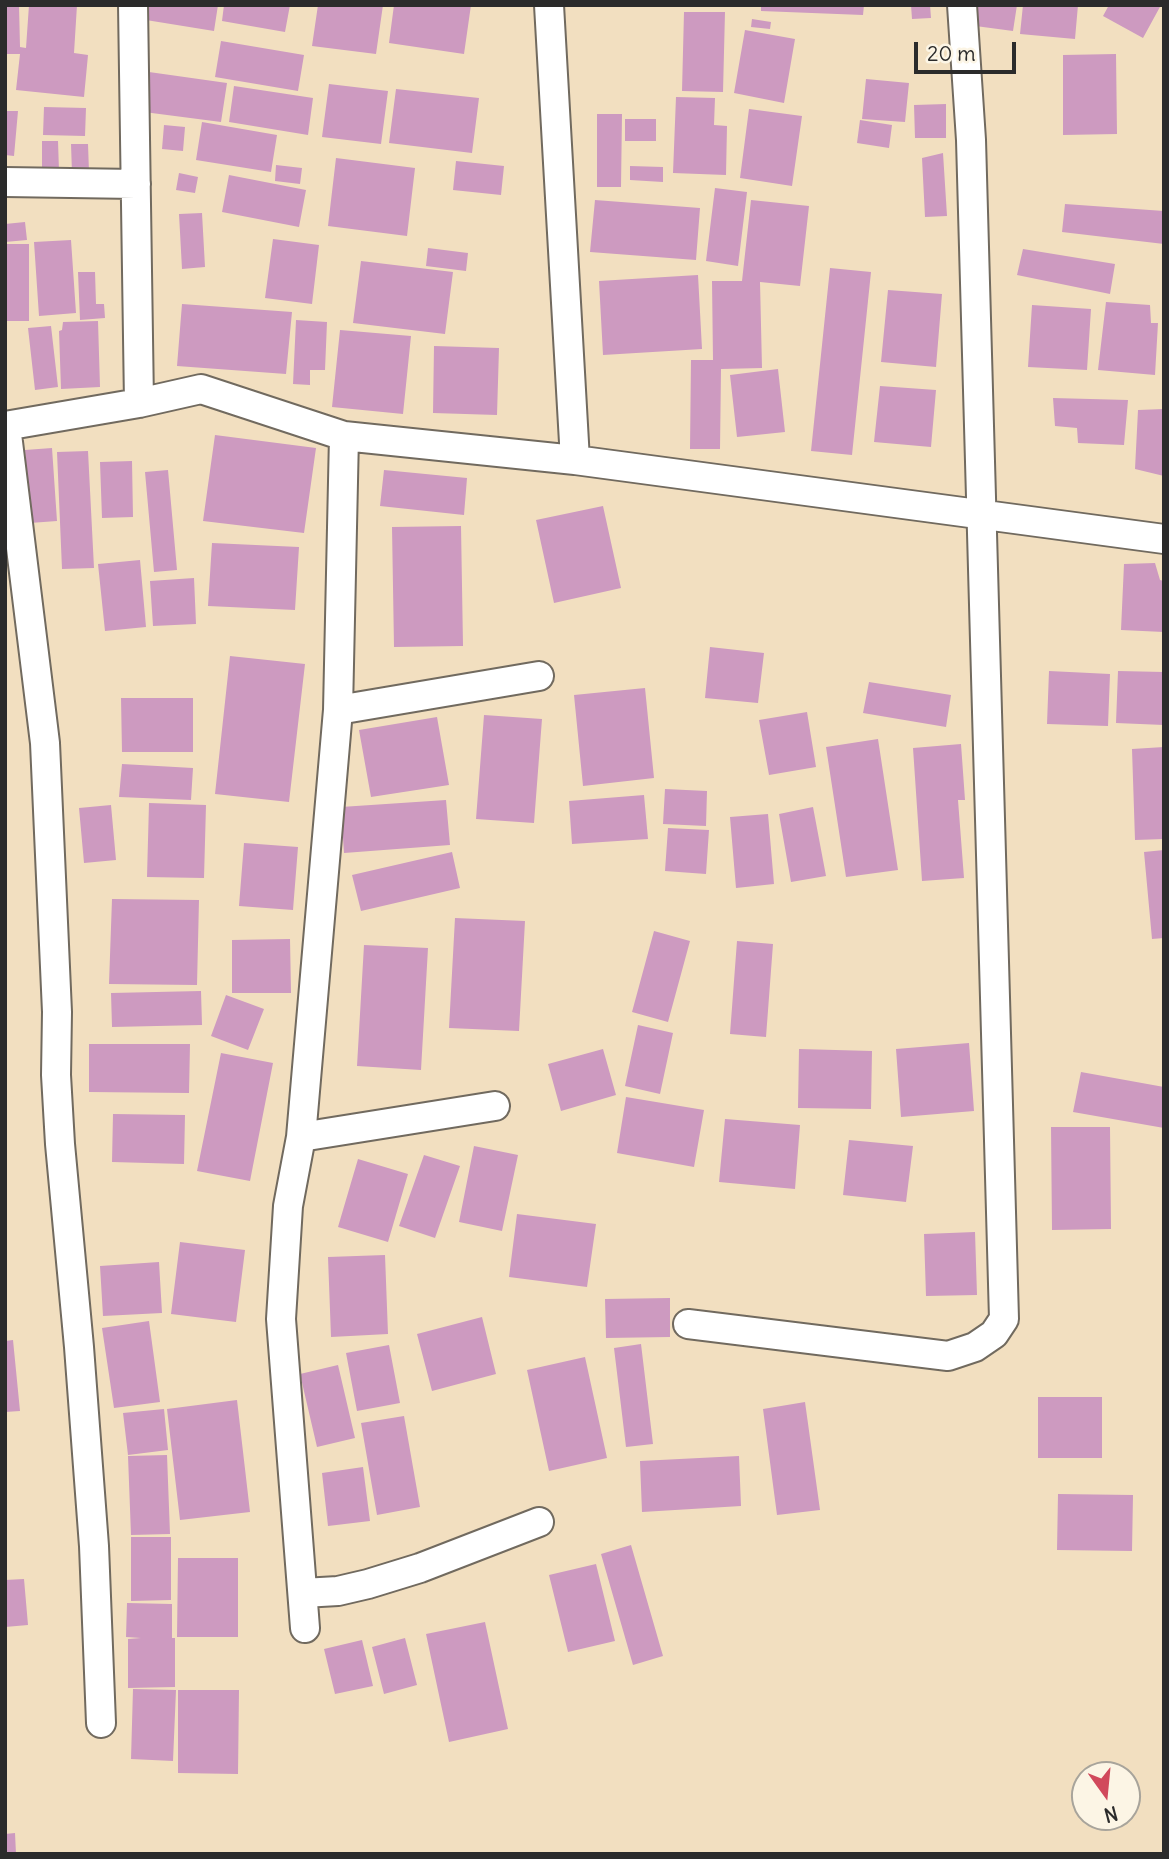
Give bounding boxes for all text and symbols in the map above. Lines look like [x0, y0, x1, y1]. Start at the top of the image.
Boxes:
scale bar [917, 28, 1018, 72]
text: 20 m [927, 40, 976, 67]
north arrow [1071, 1761, 1141, 1831]
text: N [1101, 1801, 1120, 1828]

